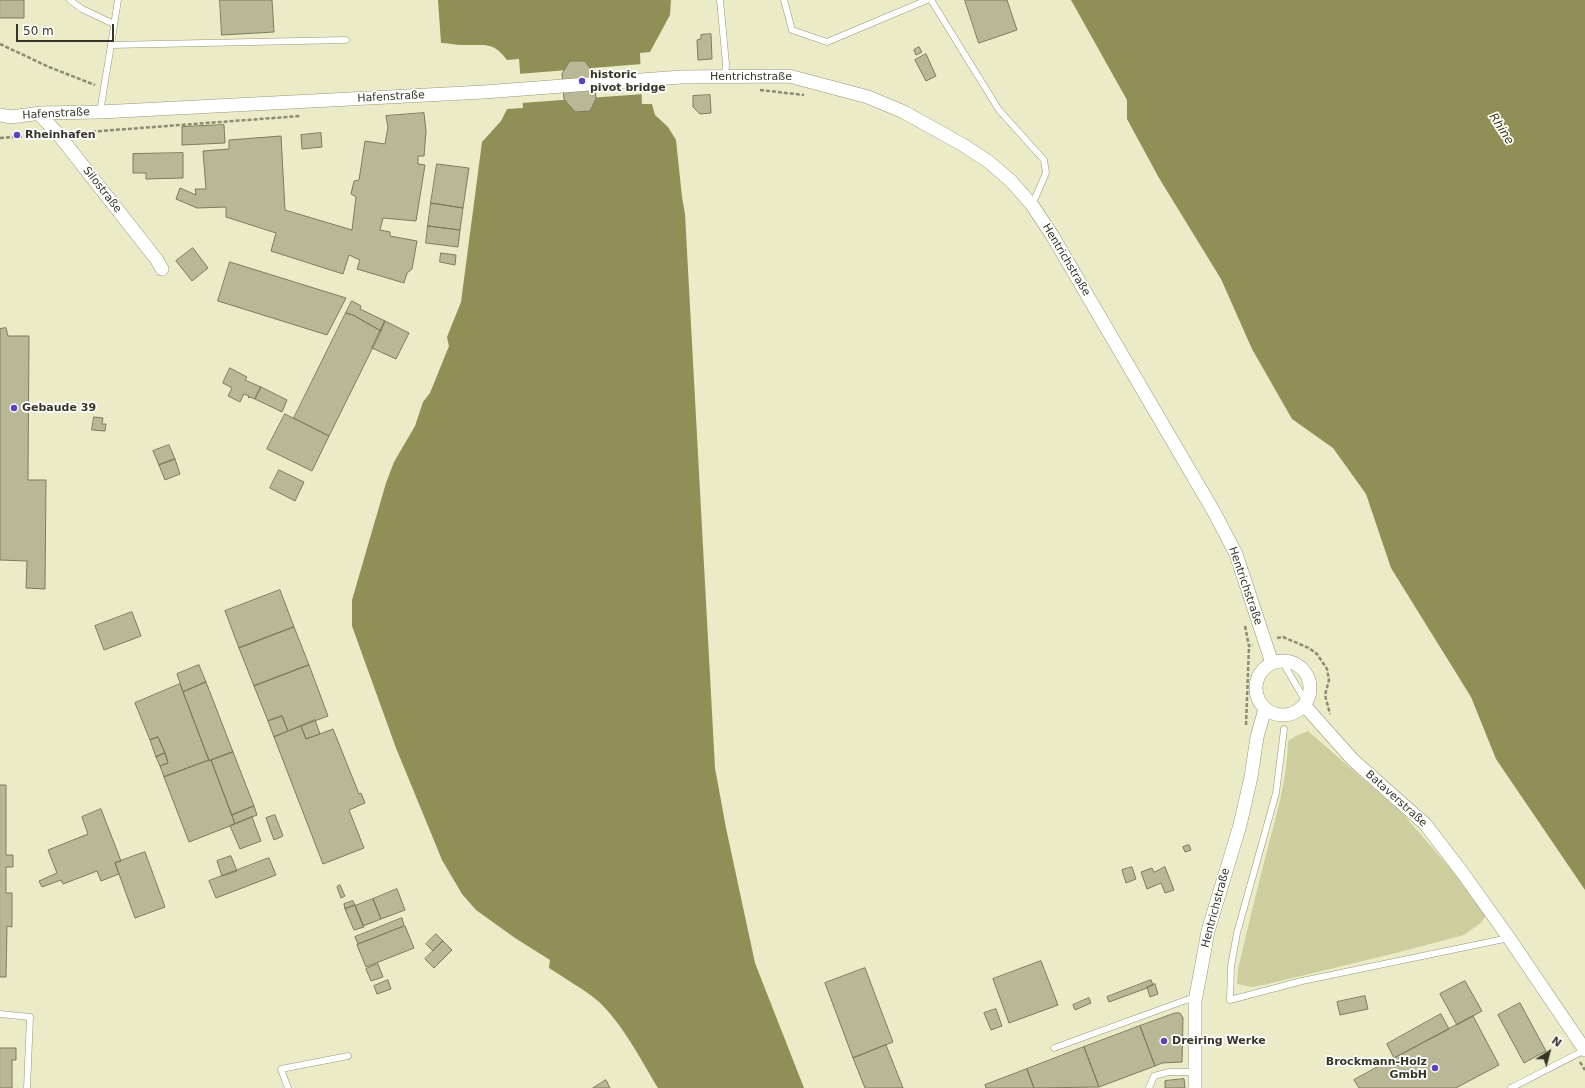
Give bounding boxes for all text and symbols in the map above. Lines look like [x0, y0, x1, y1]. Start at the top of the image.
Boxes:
scale bar [18, 16, 116, 42]
text: 50 m [23, 24, 54, 38]
place label: historic pivot bridge [590, 68, 666, 94]
street label: Hentrichstraße [710, 70, 792, 84]
marker: historic pivot bridge [577, 76, 587, 86]
street label: Hafenstraße [357, 89, 425, 105]
street label: Hafenstraße [22, 106, 90, 122]
water label: Rhine [1486, 111, 1516, 147]
place label: Rheinhafen [25, 128, 96, 142]
marker: Rheinhafen [12, 130, 22, 140]
street label: Silostraße [80, 164, 124, 216]
street label: Hentrichstraße [1039, 221, 1093, 299]
place label: Gebaude 39 [22, 401, 96, 415]
marker: Gebaude 39 [9, 403, 19, 413]
street label: Hentrichstraße [1225, 545, 1265, 627]
street label: Bataverstraße [1363, 768, 1429, 830]
street label: Hentrichstraße [1199, 867, 1233, 949]
north arrow [1529, 1032, 1569, 1072]
place label: Dreiring Werke [1172, 1034, 1266, 1048]
text: N [1549, 1034, 1564, 1050]
marker: Dreiring Werke [1159, 1036, 1169, 1046]
place label: Brockmann-Holz GmbH [1326, 1055, 1427, 1081]
marker: Brockmann-Holz GmbH [1430, 1063, 1440, 1073]

